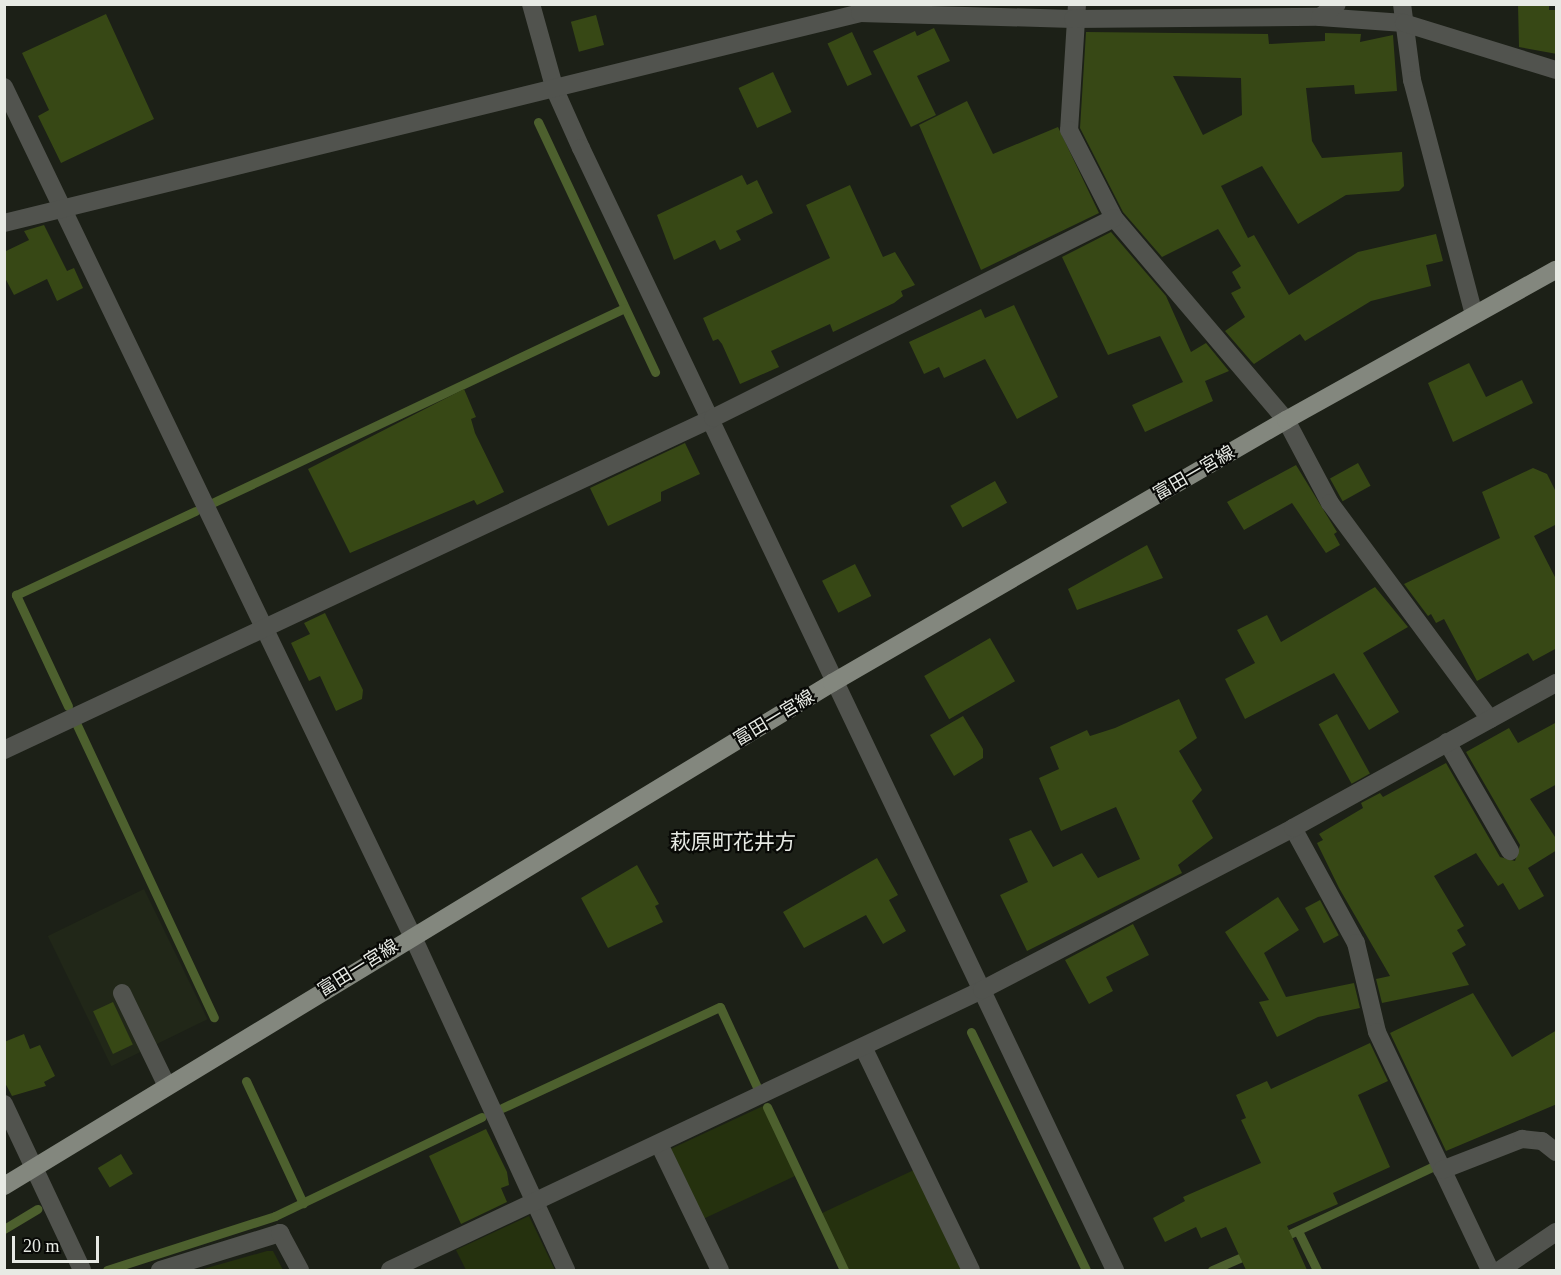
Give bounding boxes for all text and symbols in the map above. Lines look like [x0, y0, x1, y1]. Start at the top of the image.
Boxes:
street label: 富田一宮線 [1150, 441, 1238, 505]
street label: 富田一宮線 [730, 686, 818, 750]
district label: 萩原町花井方 [670, 829, 796, 855]
street label: 富田一宮線 [314, 935, 402, 1001]
scale bar [15, 1224, 102, 1262]
text: 20 m [23, 1236, 60, 1256]

